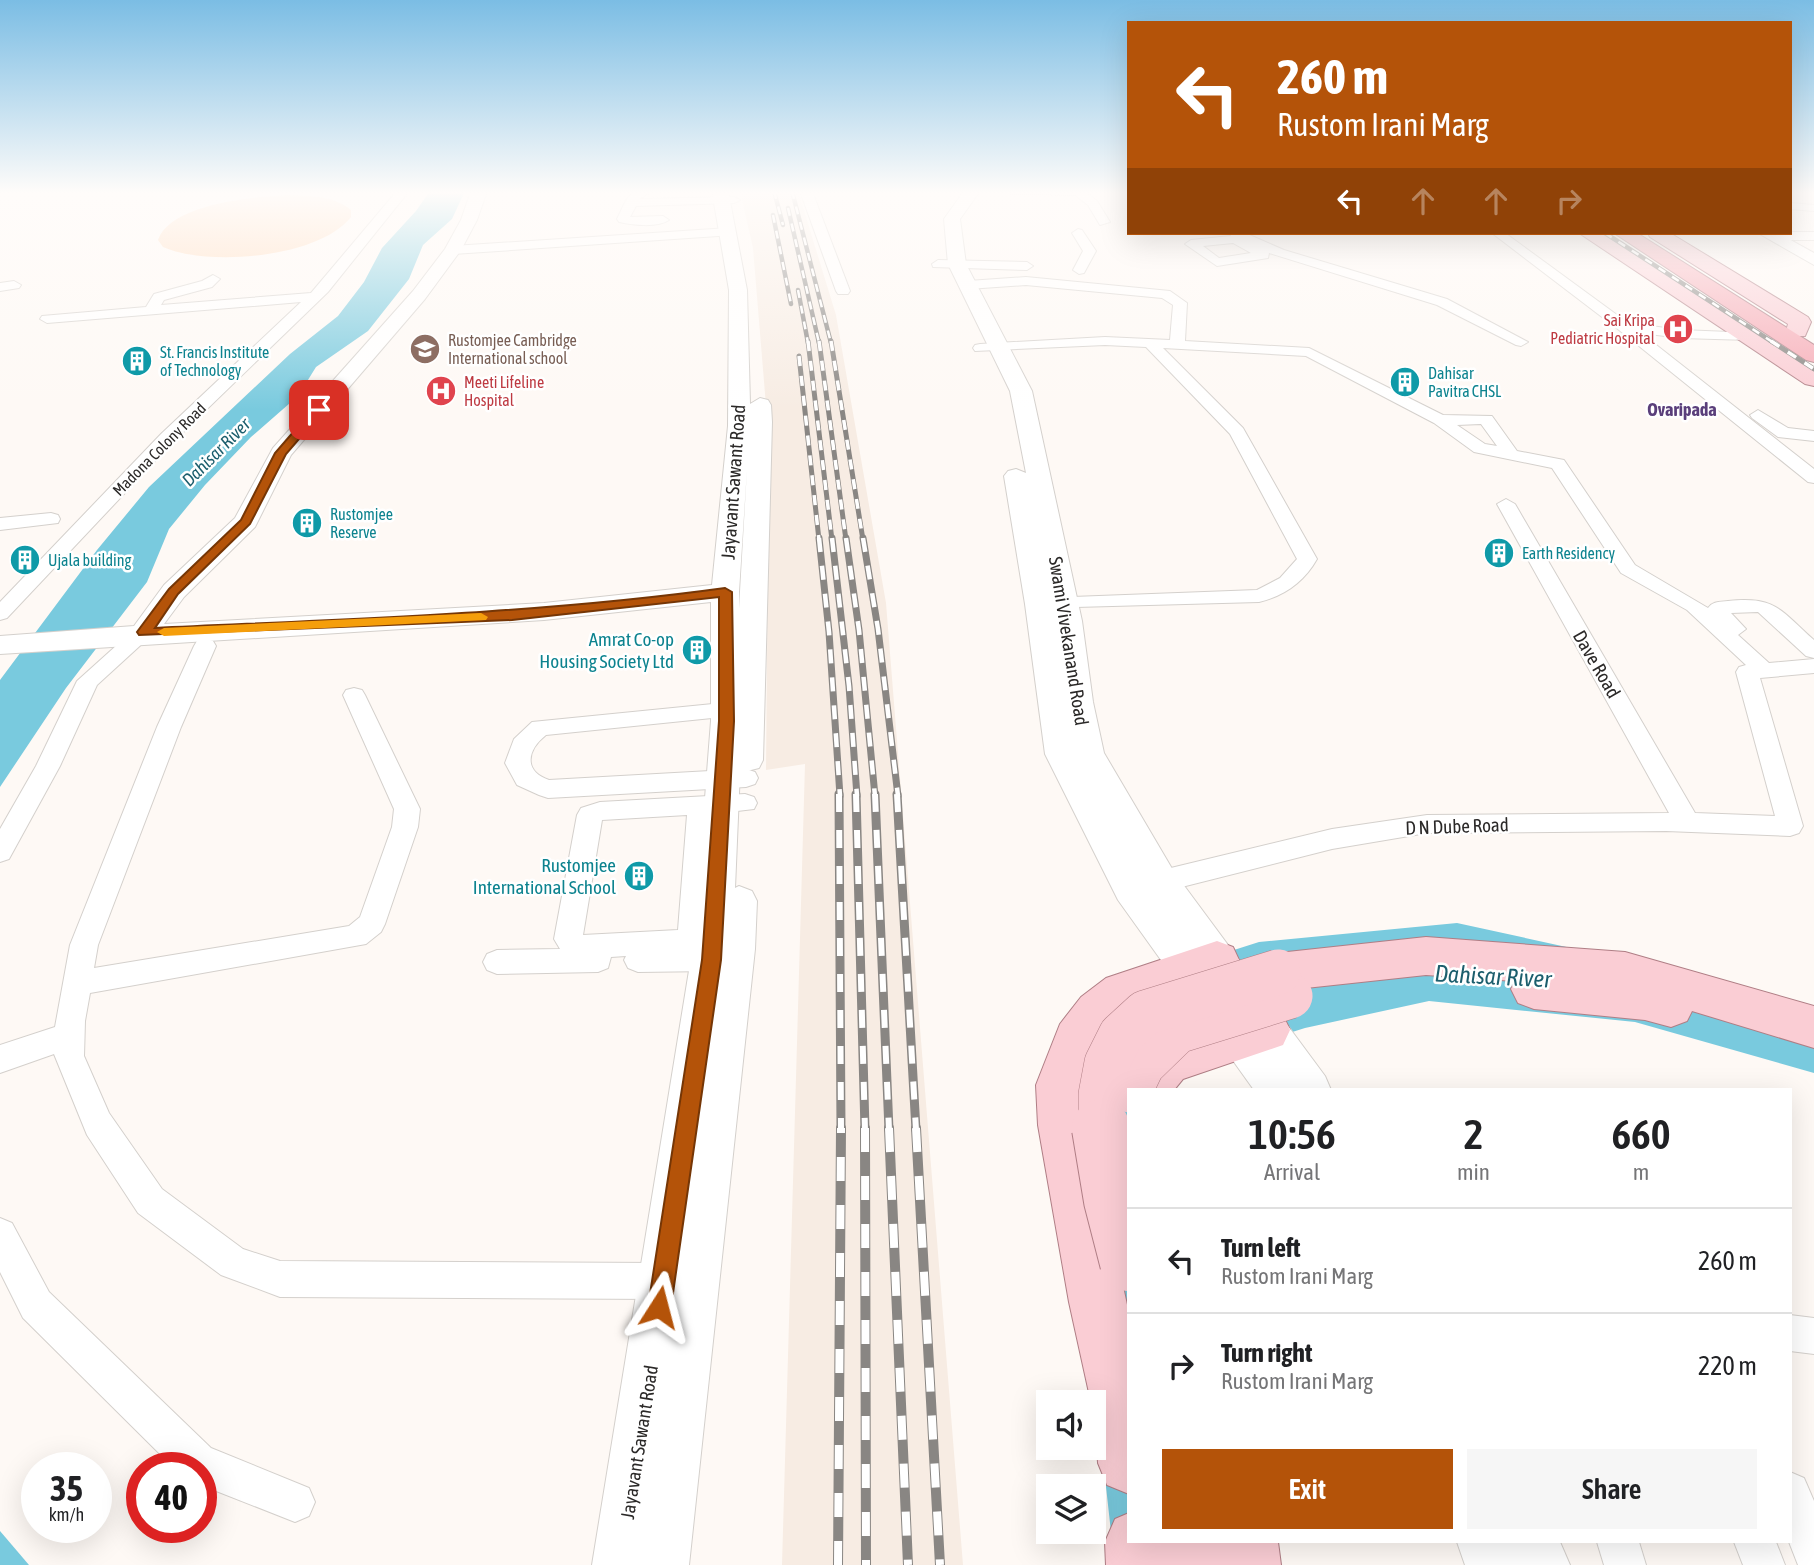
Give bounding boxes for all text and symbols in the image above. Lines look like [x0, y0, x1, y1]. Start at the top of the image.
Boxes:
text: 260 m [1277, 48, 1388, 104]
icon: left [1162, 49, 1253, 140]
text: Rustom Irani Marg [1277, 106, 1489, 143]
icon: left [1331, 182, 1369, 220]
icon: ahead [1404, 182, 1442, 220]
icon: ahead [1477, 182, 1515, 220]
icon: right [1550, 182, 1588, 220]
place label: Sai Kripa Pediatric Hospital [1550, 311, 1656, 348]
hospital icon: Sai Kripa Pediatric Hospital [1661, 312, 1695, 346]
place label: Rustomjee Cambridge International school [448, 331, 577, 367]
school or university icon: Rustomjee Cambridge International school [408, 332, 442, 366]
place label: St. Francis Institute of Technology [160, 343, 269, 380]
building icon: St. Francis Institute of Technology [120, 344, 154, 378]
place label: Dahisar Pavitra CHSL [1428, 364, 1502, 400]
building icon: Dahisar Pavitra CHSL [1388, 365, 1422, 399]
place label: Meeti Lifeline Hospital [464, 373, 544, 410]
hospital icon: Meeti Lifeline Hospital [424, 374, 458, 408]
pin [289, 380, 349, 440]
icon: arrive [300, 391, 338, 429]
street label: Madona Colony Road [109, 399, 210, 500]
district label: Ovaripada [1647, 399, 1717, 420]
street label: Jayavant Sawant Road [717, 404, 749, 560]
water label: Dahisar River [178, 413, 255, 490]
place label: Rustomjee Reserve [330, 505, 393, 541]
building icon: Rustomjee Reserve [290, 506, 324, 540]
building icon: Earth Residency [1482, 536, 1516, 570]
building icon: Ujala building [8, 543, 42, 577]
place label: Earth Residency [1522, 544, 1615, 563]
place label: Ujala building [48, 551, 132, 570]
street label: Swami Vivekanand Road [1045, 555, 1093, 727]
street label: Dave Road [1569, 626, 1625, 702]
place label: Amrat Co-op Housing Society Ltd [539, 628, 674, 672]
building icon: Amrat Co-op Housing Society Ltd [680, 633, 714, 667]
street label: D N Dube Road [1405, 813, 1509, 839]
place label: Rustomjee International School [473, 854, 616, 898]
building icon: Rustomjee International School [622, 859, 656, 893]
water label: Dahisar River [1434, 959, 1553, 993]
text: 10:56 [1248, 1110, 1336, 1158]
text: 2 [1464, 1110, 1483, 1158]
text: 660 [1611, 1110, 1671, 1158]
text: Arrival [1264, 1159, 1320, 1185]
text: min [1457, 1159, 1490, 1185]
text: m [1633, 1159, 1649, 1185]
text: Turn left [1221, 1233, 1301, 1263]
icon: left [1162, 1242, 1200, 1280]
text: 260 m [1698, 1246, 1757, 1276]
text: Rustom Irani Marg [1221, 1263, 1373, 1289]
position arrow [622, 1270, 696, 1344]
text: Turn right [1221, 1338, 1312, 1368]
icon: right [1162, 1347, 1200, 1385]
text: 220 m [1698, 1351, 1757, 1381]
street label: Jayavant Sawant Road [616, 1363, 662, 1521]
text: Rustom Irani Marg [1221, 1368, 1373, 1394]
map controls [1036, 1390, 1106, 1544]
button: sound [1036, 1390, 1106, 1460]
button: Exit [1162, 1449, 1453, 1529]
button: Share [1467, 1449, 1757, 1529]
speed limit sign: 40 [126, 1452, 217, 1543]
text: 35 [50, 1468, 83, 1508]
button: layers [1036, 1474, 1106, 1544]
text: km/h [49, 1504, 84, 1525]

